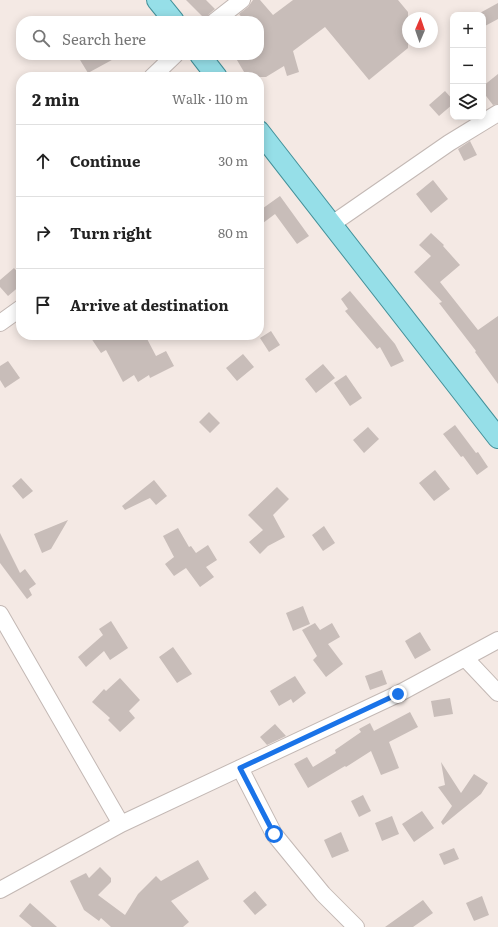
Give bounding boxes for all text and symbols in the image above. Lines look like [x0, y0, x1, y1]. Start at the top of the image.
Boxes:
north arrow [402, 12, 438, 48]
map controls [450, 12, 486, 120]
button: + [450, 12, 486, 48]
search box [16, 16, 264, 60]
icon: search [30, 27, 52, 49]
text: Search here [62, 27, 146, 50]
button: − [450, 48, 486, 84]
button: layers [450, 84, 486, 120]
text: 2 min [32, 86, 80, 111]
text: Walk · 110 m [172, 89, 248, 108]
text: Continue [70, 149, 140, 172]
icon: ahead [32, 150, 54, 172]
text: 30 m [218, 151, 248, 170]
text: Turn right [70, 221, 152, 244]
icon: right [32, 222, 54, 244]
text: 80 m [218, 223, 248, 242]
text: Arrive at destination [70, 293, 229, 316]
icon: arrive [32, 294, 54, 316]
route end [389, 685, 407, 703]
route start [265, 825, 283, 843]

